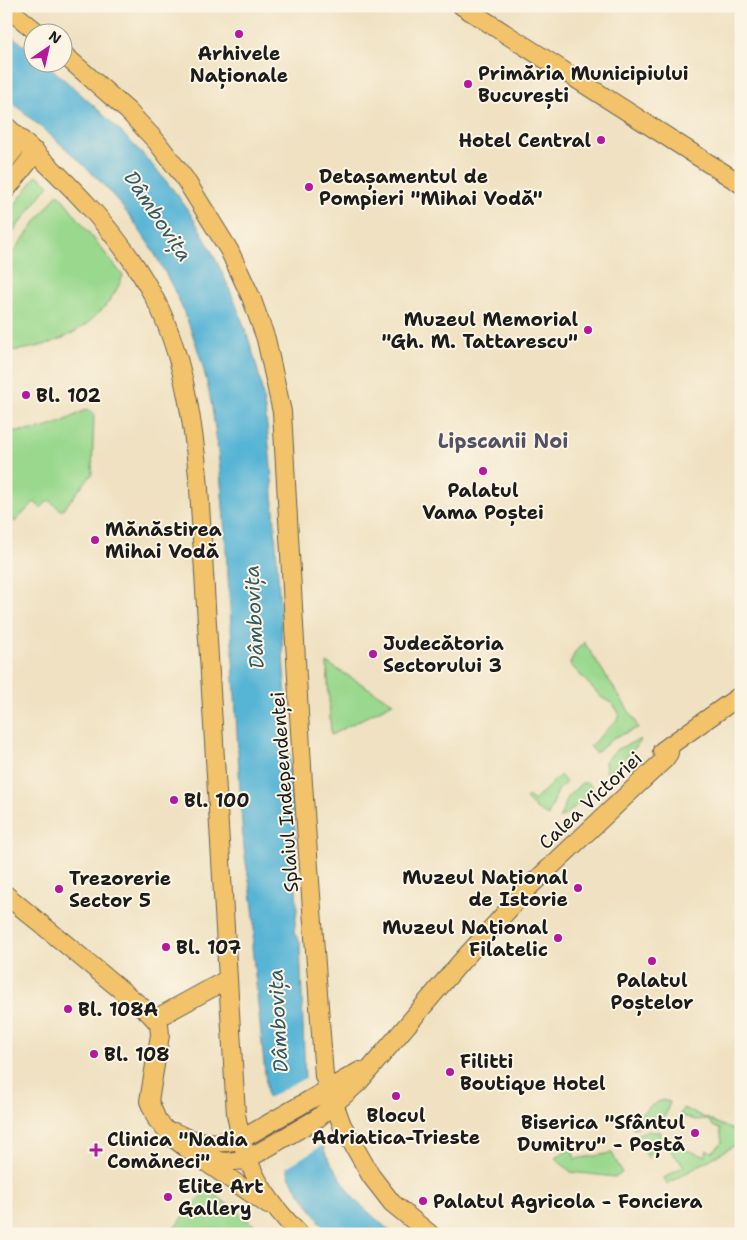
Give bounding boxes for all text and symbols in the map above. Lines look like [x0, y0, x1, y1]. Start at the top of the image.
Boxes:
north arrow [22, 22, 72, 72]
text: N [46, 27, 65, 48]
marker: Arhivele Naționale [233, 28, 245, 40]
place label: Arhivele Naționale [190, 41, 288, 89]
place label: Primăria Municipiului București [478, 61, 689, 109]
marker: Primăria Municipiului București [462, 78, 474, 90]
place label: Hotel Central [458, 128, 591, 153]
marker: Hotel Central [595, 134, 607, 146]
place label: Detașamentul de Pompieri "Mihai Vodă" [319, 164, 543, 211]
water label: Dâmbovița [117, 166, 198, 267]
marker: Detașamentul de Pompieri "Mihai Vodă" [303, 181, 315, 193]
place label: Muzeul Memorial "Gh. M. Tattarescu" [381, 307, 578, 354]
marker: Muzeul Memorial "Gh. M. Tattarescu" [582, 324, 594, 336]
place label: Bl. 102 [36, 383, 101, 408]
marker: Bl. 102 [20, 389, 32, 401]
district label: Lipscanii Noi [438, 428, 568, 454]
marker: Palatul Vama Poștei [477, 465, 489, 477]
place label: Palatul Vama Poștei [422, 478, 544, 526]
place label: Mănăstirea Mihai Vodă [105, 517, 222, 564]
marker: Mănăstirea Mihai Vodă [89, 534, 101, 546]
water label: Dâmbovița [238, 564, 271, 670]
place label: Judecătoria Sectorului 3 [383, 631, 504, 678]
marker: Judecătoria Sectorului 3 [367, 648, 379, 660]
street label: Splaiul Independenței [265, 691, 305, 893]
street label: Calea Victoriei [533, 746, 647, 855]
place label: Bl. 100 [184, 788, 250, 813]
marker: Bl. 100 [168, 794, 180, 806]
place label: Muzeul Național de Istorie [402, 865, 568, 912]
place label: Trezorerie Sector 5 [69, 866, 171, 913]
marker: Muzeul Național de Istorie [572, 882, 584, 894]
marker: Trezorerie Sector 5 [53, 883, 65, 895]
place label: Muzeul Național Filatelic [382, 915, 548, 962]
marker: Muzeul Național Filatelic [552, 932, 564, 944]
place label: Bl. 107 [176, 935, 241, 960]
marker: Bl. 107 [160, 941, 172, 953]
marker: Palatul Poștelor [646, 955, 658, 967]
water label: Dâmbovița [262, 968, 295, 1074]
place label: Palatul Poștelor [611, 968, 693, 1016]
place label: Bl. 108A [78, 997, 158, 1022]
marker: Bl. 108A [62, 1003, 74, 1015]
place label: Bl. 108 [104, 1042, 170, 1067]
marker: Bl. 108 [88, 1048, 100, 1060]
place label: Filitti Boutique Hotel [460, 1049, 606, 1096]
marker: Filitti Boutique Hotel [444, 1066, 456, 1078]
marker: Blocul Adriatica-Trieste [390, 1090, 402, 1102]
place label: Blocul Adriatica-Trieste [312, 1103, 480, 1150]
place label: Biserica "Sfântul Dumitru" - Poștă [517, 1110, 685, 1158]
place label: Clinica "Nadia Comăneci" [107, 1127, 248, 1174]
marker: Biserica "Sfântul Dumitru" - Poștă [689, 1127, 701, 1139]
marker: Clinica "Nadia Comăneci" [89, 1143, 103, 1157]
place label: Elite Art Gallery [178, 1174, 264, 1221]
place label: Palatul Agricola - Fonciera [433, 1189, 703, 1214]
marker: Elite Art Gallery [162, 1191, 174, 1203]
marker: Palatul Agricola - Fonciera [417, 1195, 429, 1207]

